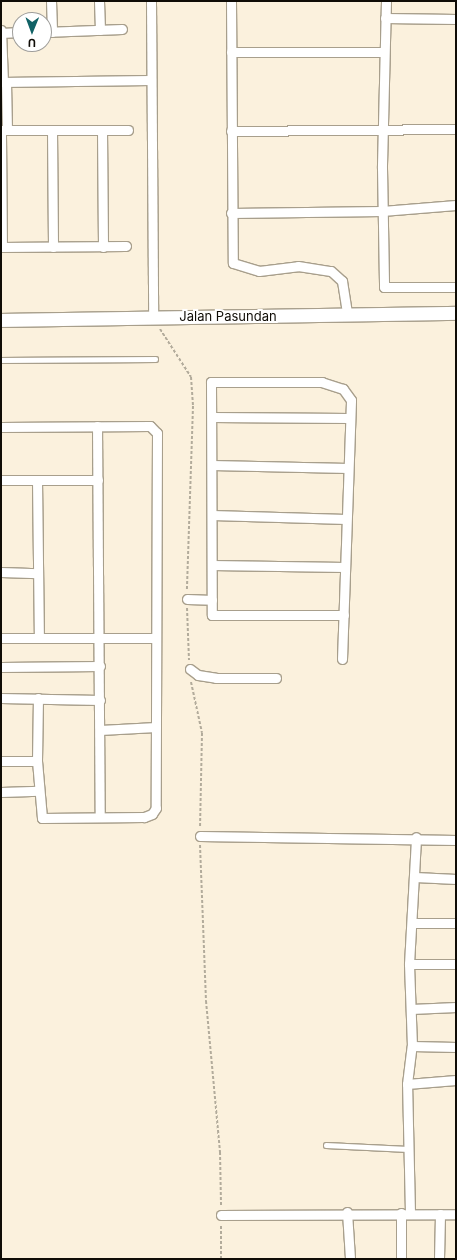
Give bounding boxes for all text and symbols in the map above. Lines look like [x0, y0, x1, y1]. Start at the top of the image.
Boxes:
north arrow [12, 12, 52, 52]
text: U [28, 36, 36, 50]
street label: Jalan Pasundan [179, 308, 277, 324]

